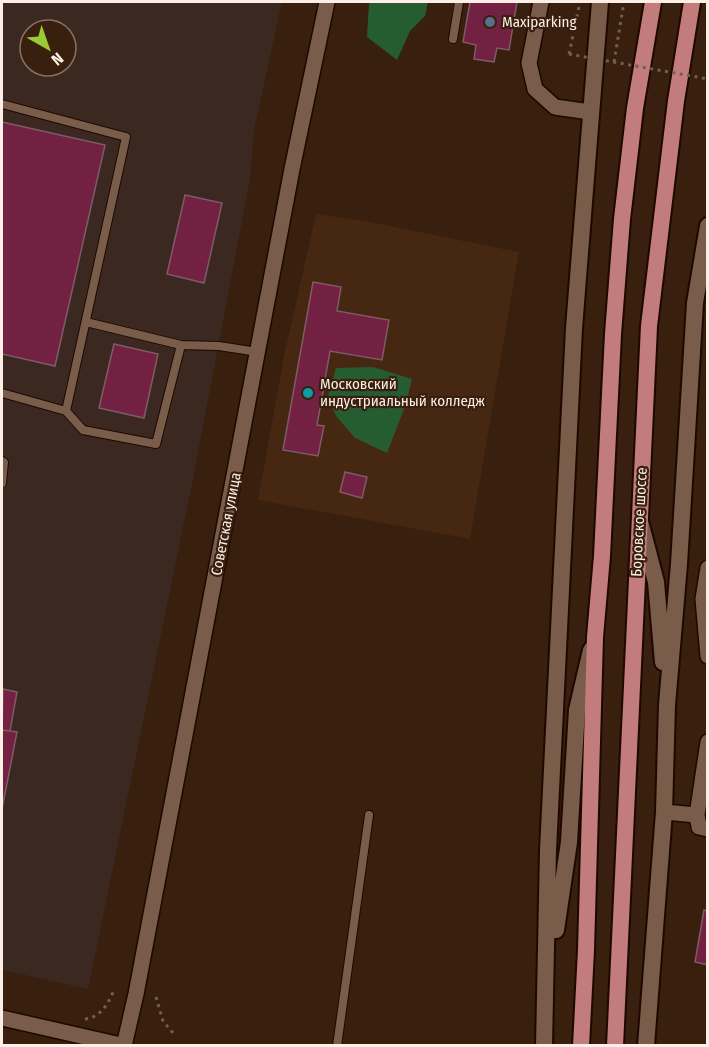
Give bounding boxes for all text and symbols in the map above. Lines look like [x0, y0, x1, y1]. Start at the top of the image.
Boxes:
place label: Maxiparking [502, 13, 577, 31]
marker: Maxiparking [483, 15, 497, 29]
north arrow [18, 18, 78, 78]
text: N [48, 49, 67, 69]
place label: Московский индустриальный колледж [320, 375, 485, 410]
marker: Московский индустриальный колледж [301, 386, 315, 400]
street label: Боровское шоссе [627, 467, 651, 577]
street label: Советская улица [207, 471, 245, 577]

